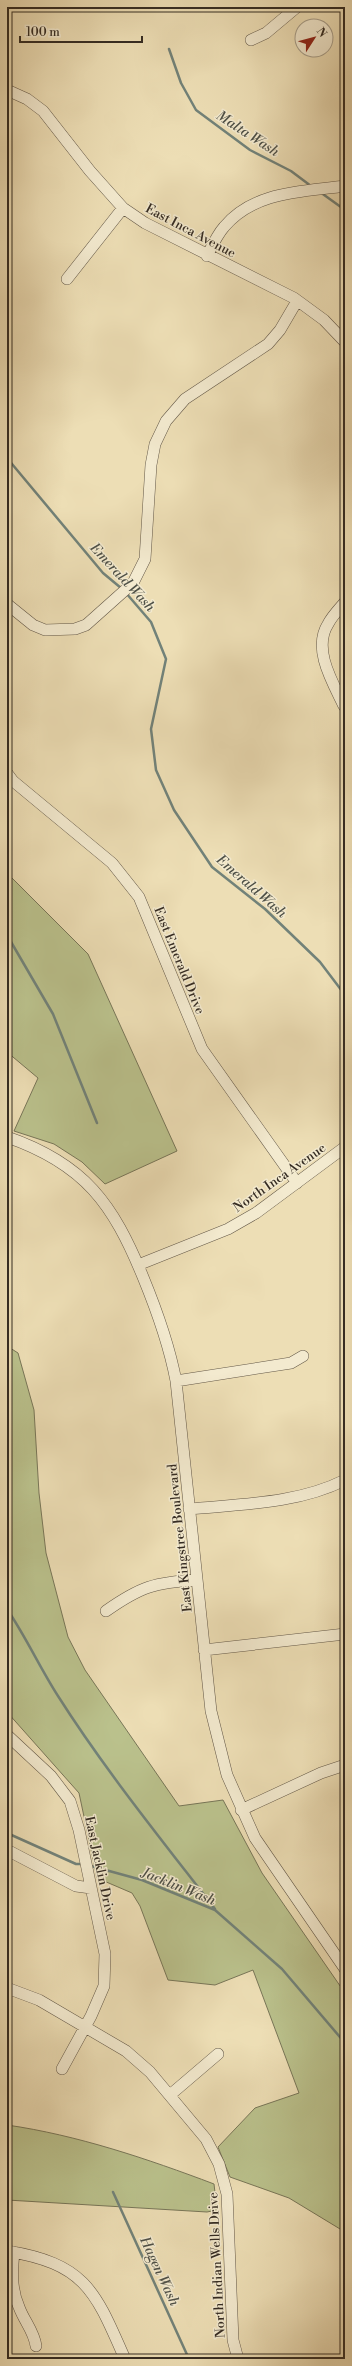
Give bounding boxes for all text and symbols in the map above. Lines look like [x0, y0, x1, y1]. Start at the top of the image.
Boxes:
scale bar [20, 18, 142, 44]
north arrow [294, 18, 334, 58]
text: 100 m [26, 25, 60, 40]
text: N [313, 25, 330, 41]
water label: Malta Wash [213, 107, 282, 161]
street label: East Inca Avenue [143, 200, 239, 262]
water label: Emerald Wash [85, 539, 159, 616]
water label: Emerald Wash [212, 851, 290, 922]
street label: East Emerald Drive [150, 904, 208, 1017]
street label: North Inca Avenue [230, 1140, 329, 1216]
street label: East Kingstree Boulevard [164, 1463, 196, 1613]
street label: East Jacklin Drive [81, 1815, 119, 1922]
water label: Jacklin Wash [137, 1863, 218, 1910]
street label: North Indian Wells Drive [205, 2191, 229, 2338]
water label: Hagen Wash [135, 2233, 183, 2309]

